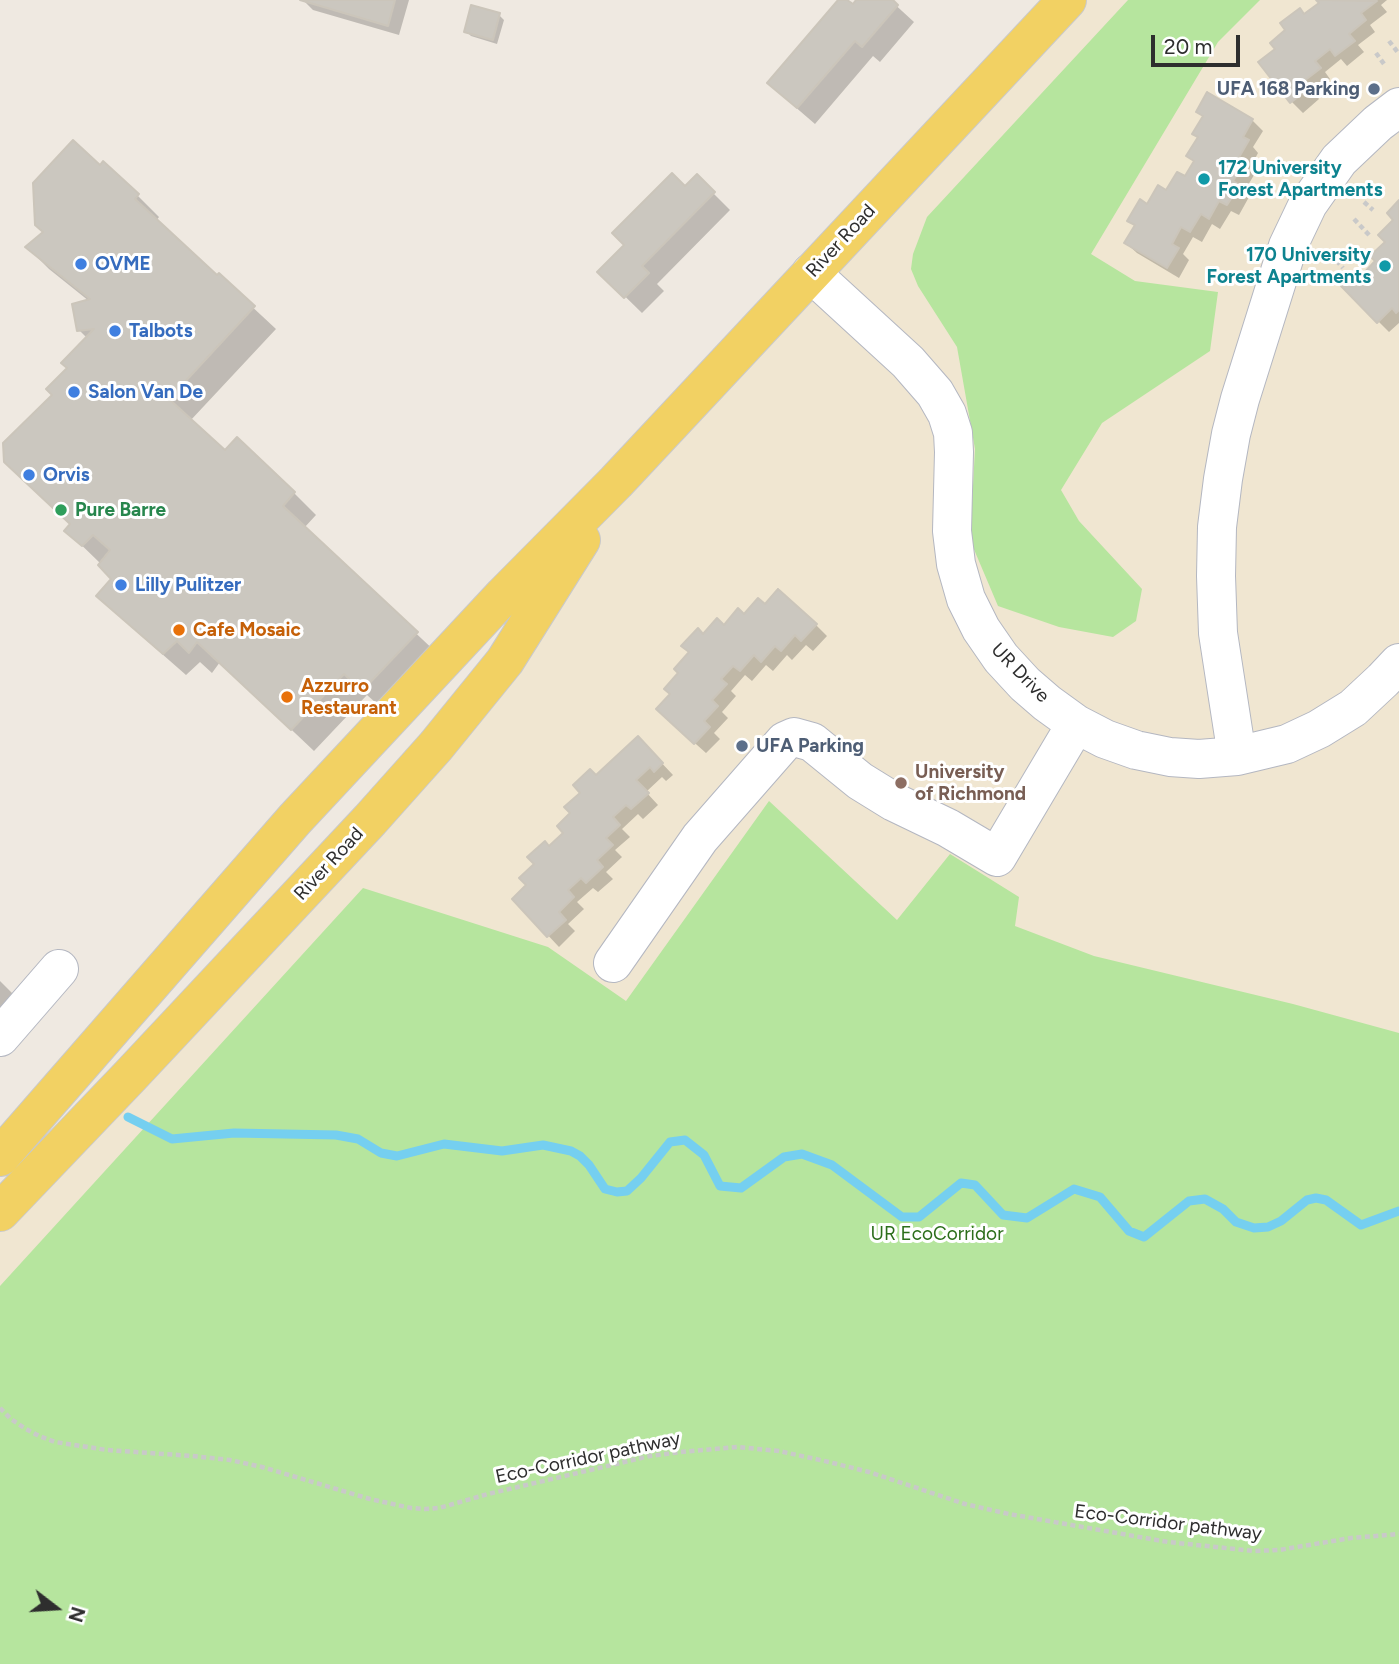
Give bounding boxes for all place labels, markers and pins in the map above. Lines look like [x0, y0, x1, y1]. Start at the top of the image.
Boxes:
place label: UFA 168 Parking [1217, 78, 1360, 100]
marker: UFA 168 Parking [1366, 81, 1382, 97]
place label: 172 University Forest Apartments [1218, 157, 1382, 201]
marker: 172 University Forest Apartments [1196, 171, 1212, 187]
place label: 170 University Forest Apartments [1207, 244, 1371, 288]
place label: OVME [95, 253, 151, 275]
marker: OVME [73, 256, 89, 272]
marker: 170 University Forest Apartments [1377, 258, 1393, 274]
place label: Talbots [129, 320, 192, 342]
marker: Talbots [107, 323, 123, 339]
place label: Salon Van De [88, 381, 203, 403]
marker: Salon Van De [66, 384, 82, 400]
place label: Orvis [43, 464, 90, 486]
marker: Orvis [21, 467, 37, 483]
place label: Pure Barre [75, 499, 166, 521]
marker: Pure Barre [53, 502, 69, 518]
place label: Lilly Pulitzer [135, 574, 241, 596]
marker: Lilly Pulitzer [113, 577, 129, 593]
place label: Cafe Mosaic [193, 619, 301, 641]
marker: Cafe Mosaic [171, 622, 187, 638]
place label: Azzurro Restaurant [301, 675, 397, 719]
marker: Azzurro Restaurant [279, 689, 295, 705]
place label: UFA Parking [756, 735, 864, 757]
marker: UFA Parking [734, 738, 750, 754]
place label: University of Richmond [915, 761, 1026, 805]
marker: University of Richmond [893, 775, 909, 791]

